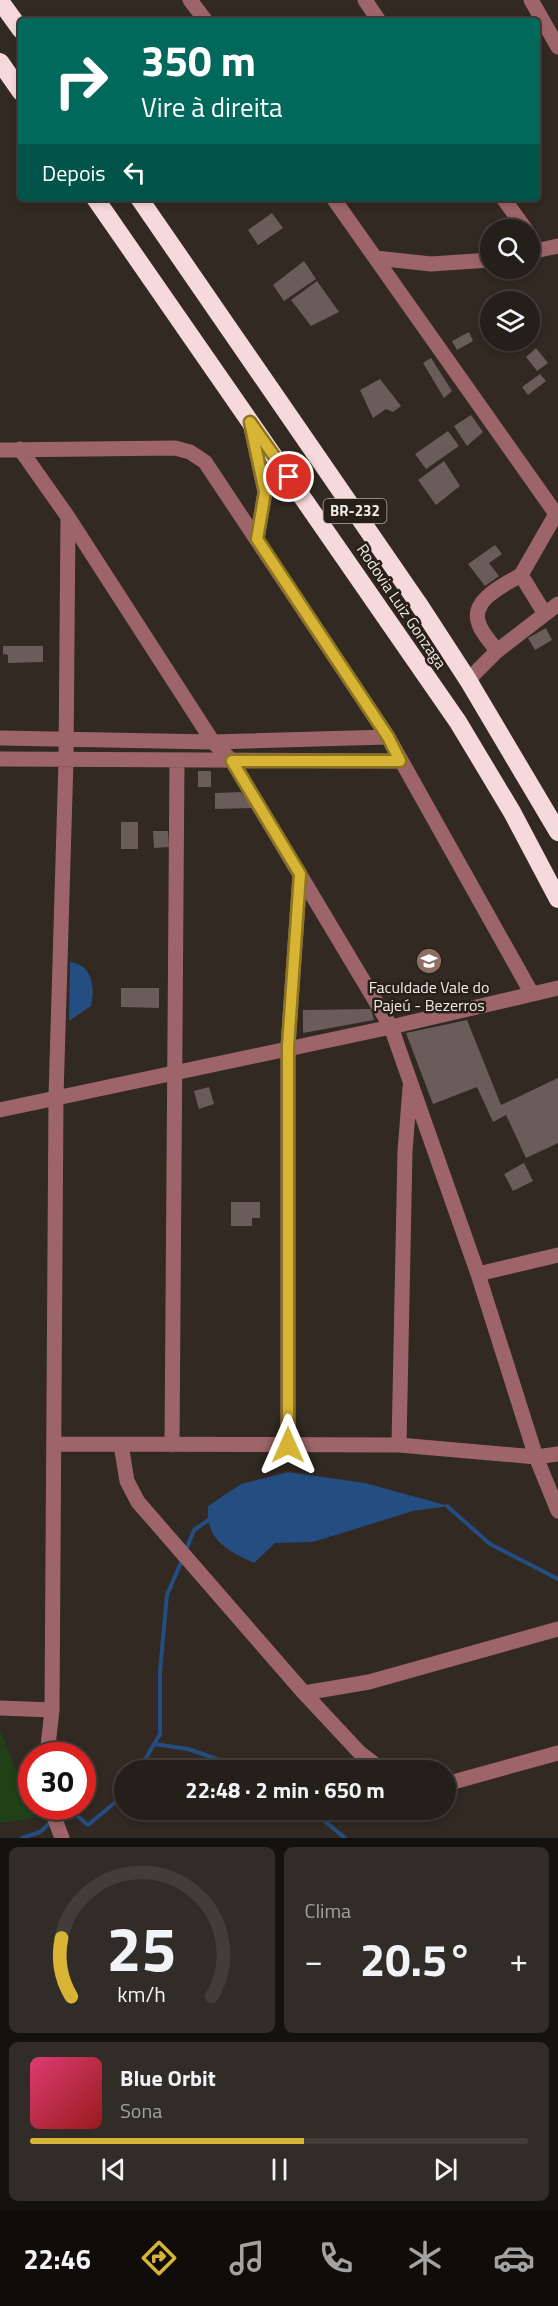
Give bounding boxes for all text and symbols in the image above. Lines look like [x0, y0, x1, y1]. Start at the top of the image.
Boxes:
text: 350 m [141, 28, 256, 92]
icon: right [42, 42, 120, 120]
text: Vire à direita [141, 86, 283, 127]
text: Depois [42, 156, 106, 190]
icon: left [118, 156, 151, 189]
map controls [480, 219, 540, 351]
button: search [480, 219, 540, 279]
button: layers [480, 291, 540, 351]
pin [263, 451, 314, 502]
icon: arrive [272, 460, 305, 493]
road number: BR-232 [324, 499, 386, 523]
street label: Rodovia Luiz Gonzaga [351, 539, 453, 673]
school or university icon: Faculdade Vale do Pajeú - Bezerros [414, 946, 444, 976]
place label: Faculdade Vale do Pajeú - Bezerros [369, 975, 489, 1017]
position arrow [256, 1413, 320, 1477]
speed limit sign: 30 [18, 1742, 96, 1820]
text: 22:48 · 2 min · 650 m [185, 1773, 385, 1807]
text: Clima [305, 1895, 351, 1926]
text: 25 [107, 1900, 177, 1995]
text: 20.5° [360, 1925, 472, 1993]
text: − [305, 1935, 323, 1985]
text: + [510, 1935, 528, 1985]
text: km/h [117, 1978, 166, 2010]
text: Blue Orbit [120, 2061, 216, 2095]
text: Sona [120, 2095, 162, 2126]
icon: previous [97, 2153, 130, 2186]
icon: pause [263, 2153, 296, 2186]
icon: next [429, 2153, 462, 2186]
icon: directions [138, 2237, 180, 2279]
icon: music [226, 2237, 268, 2279]
icon: phone [315, 2237, 357, 2279]
icon: climate [404, 2237, 446, 2279]
icon: car [493, 2237, 535, 2279]
text: 22:46 [23, 2238, 91, 2279]

